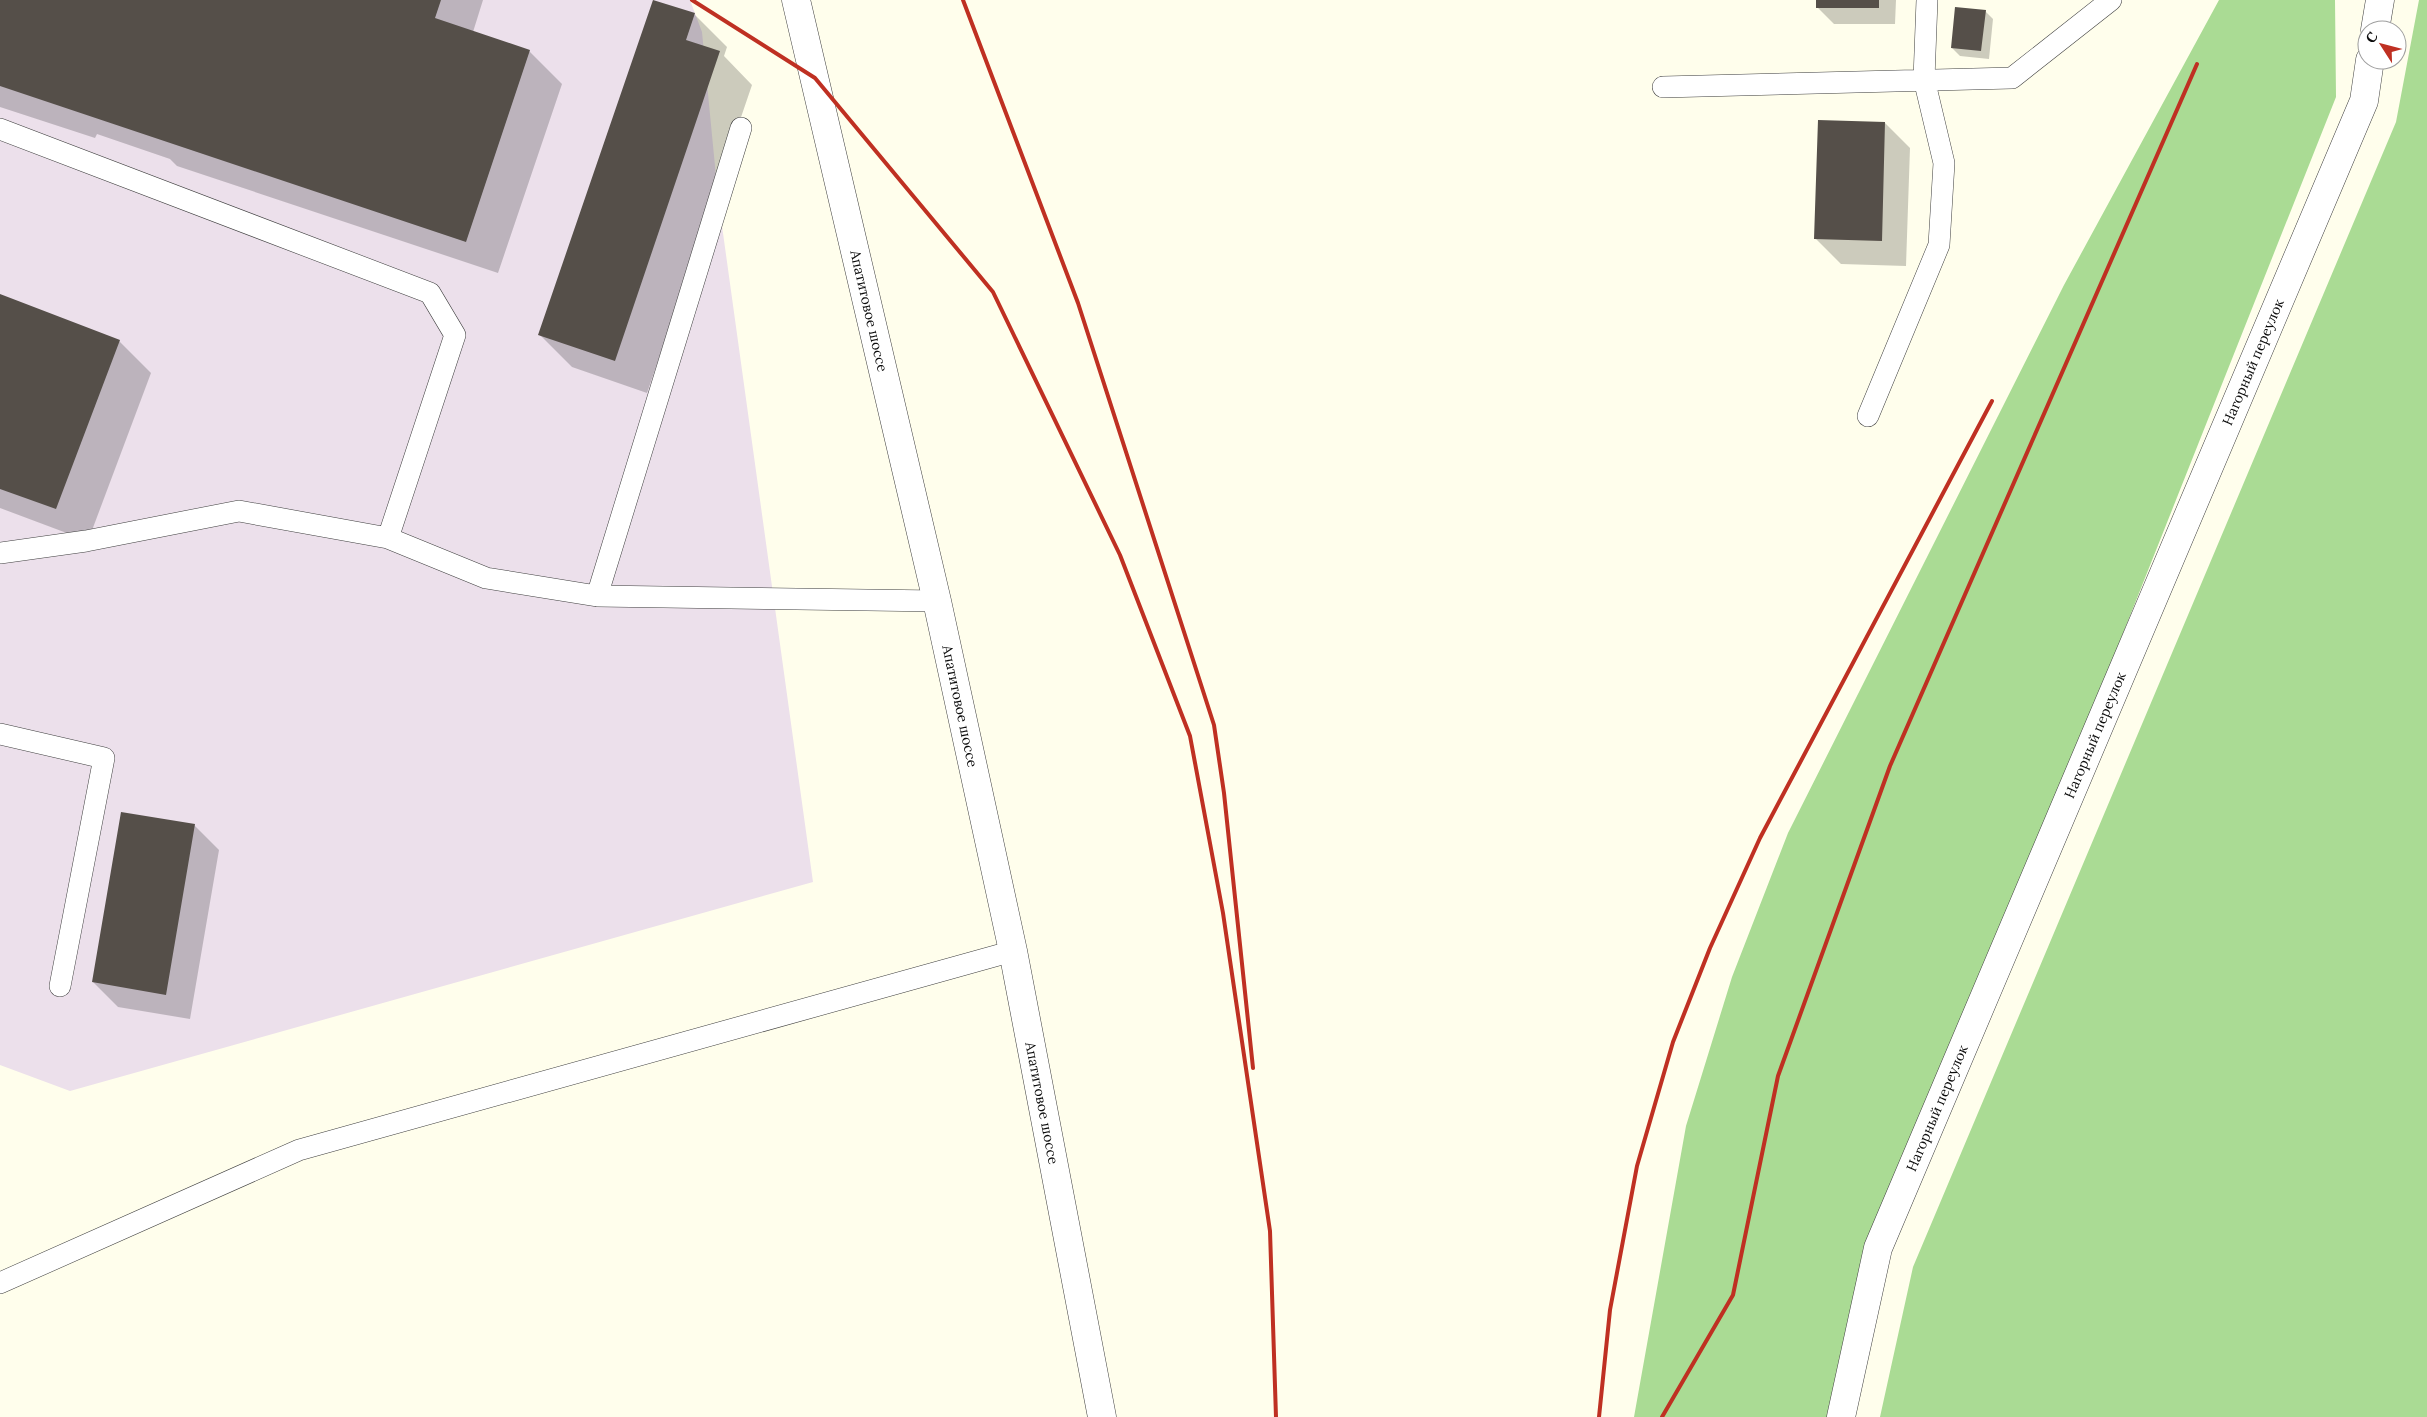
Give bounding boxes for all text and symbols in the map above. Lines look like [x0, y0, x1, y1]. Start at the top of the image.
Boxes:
north arrow [2357, 20, 2407, 70]
text: С [2361, 28, 2382, 47]
street label: Апатитовое шоссе [846, 247, 892, 374]
street label: Нагорный переулок [2218, 296, 2288, 428]
street label: Апатитовое шоссе [938, 642, 982, 769]
street label: Нагорный переулок [2060, 669, 2130, 801]
street label: Апатитовое шоссе [1021, 1039, 1063, 1166]
street label: Нагорный переулок [1902, 1042, 1972, 1174]

